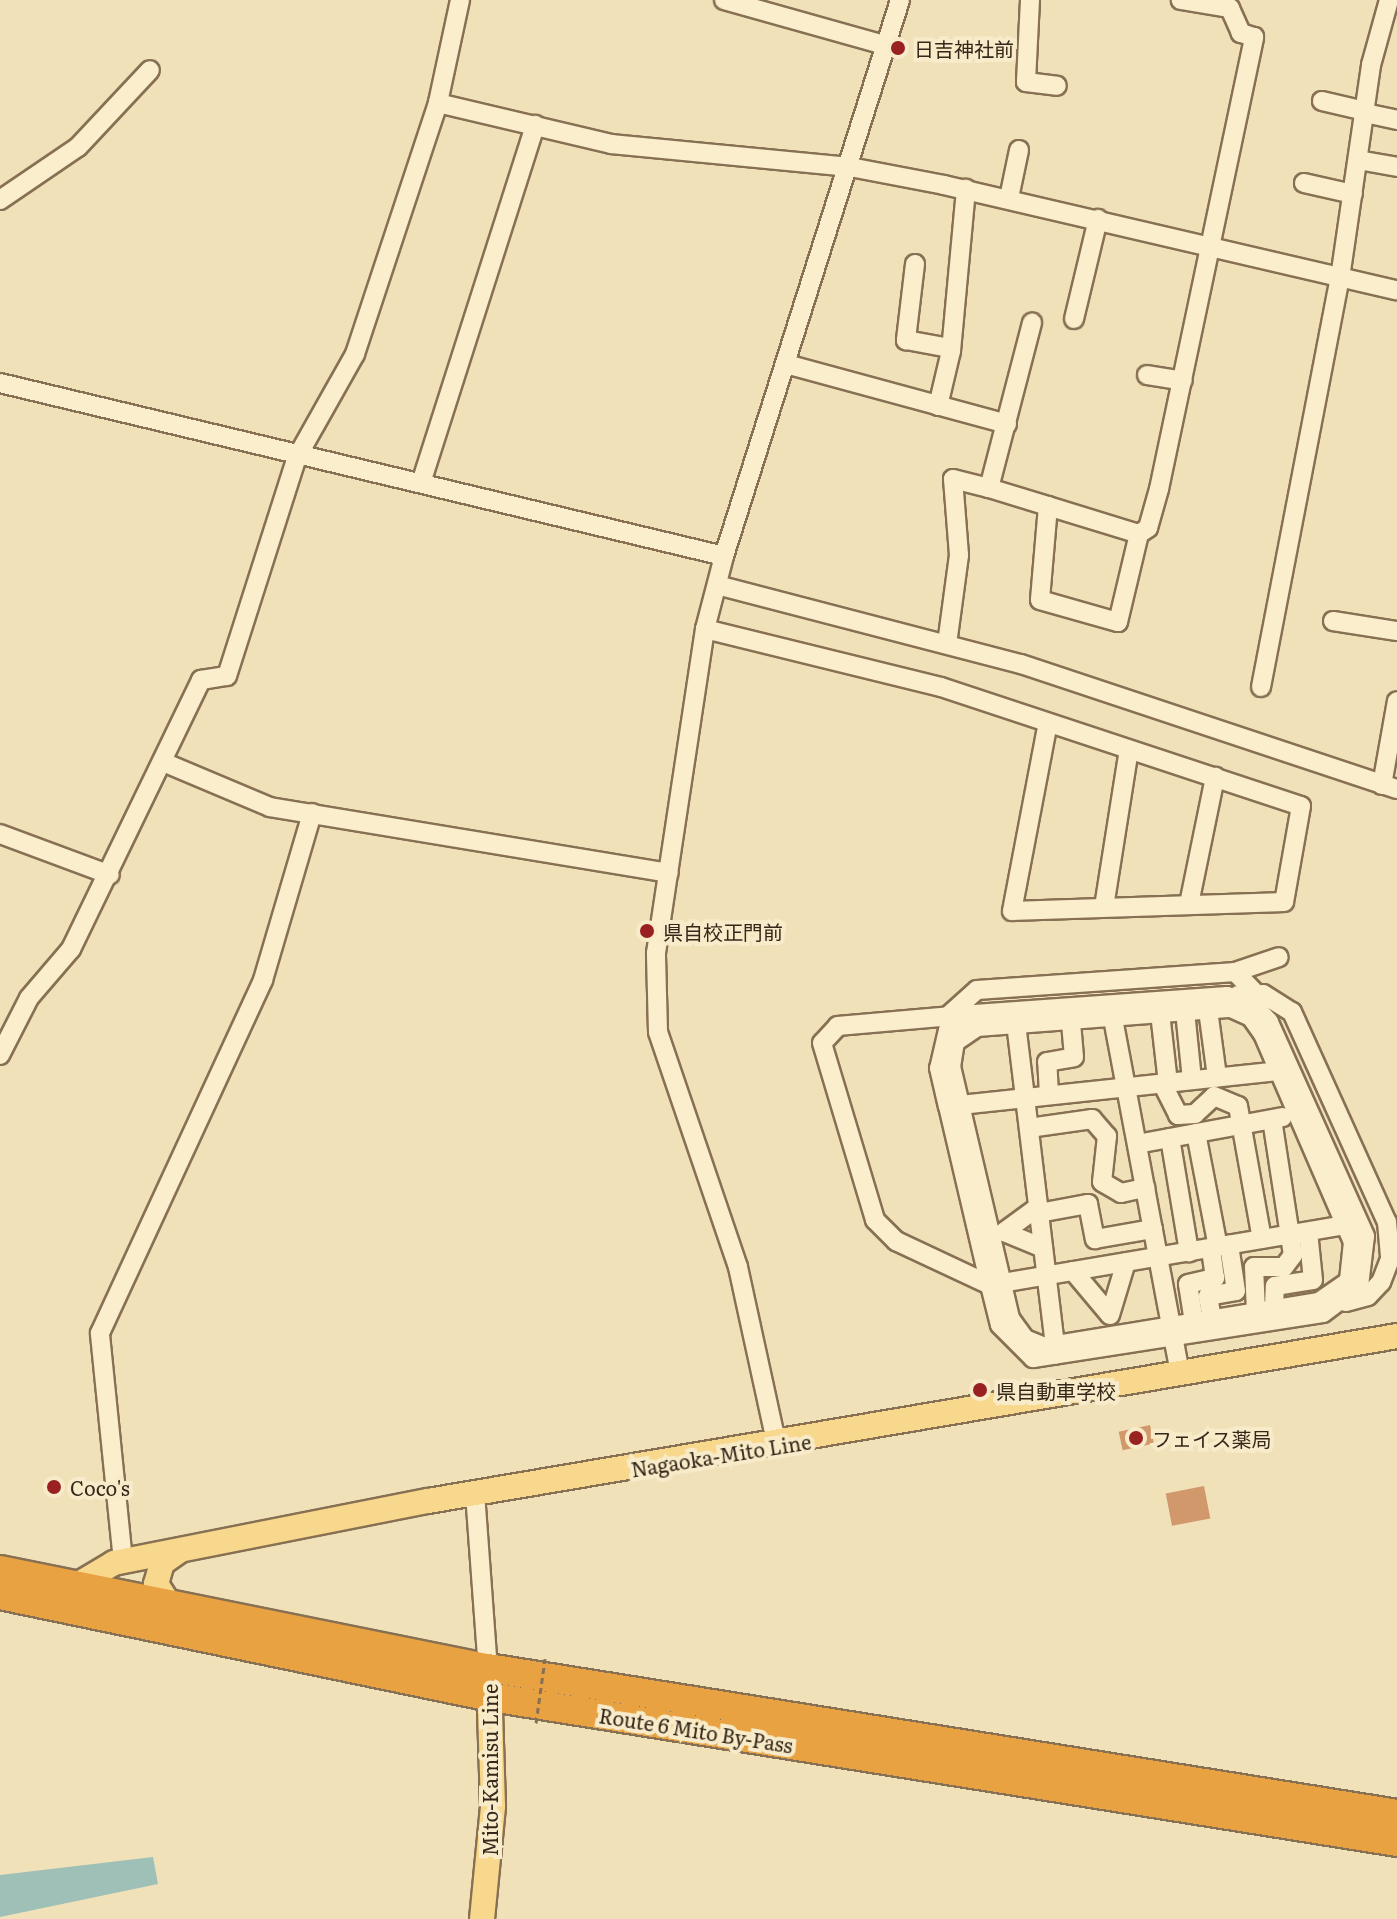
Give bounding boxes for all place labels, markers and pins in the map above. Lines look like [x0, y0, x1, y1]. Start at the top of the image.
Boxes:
place label: 日吉神社前 [914, 36, 1014, 60]
marker: 日吉神社前 [889, 39, 907, 57]
place label: 県自校正門前 [663, 919, 783, 943]
marker: 県自校正門前 [638, 922, 656, 940]
place label: 県自動車学校 [996, 1378, 1116, 1402]
marker: 県自動車学校 [971, 1381, 989, 1399]
place label: フェイス薬局 [1152, 1426, 1272, 1450]
marker: フェイス薬局 [1127, 1429, 1145, 1447]
place label: Coco's [70, 1475, 130, 1499]
marker: Coco's [45, 1478, 63, 1496]

